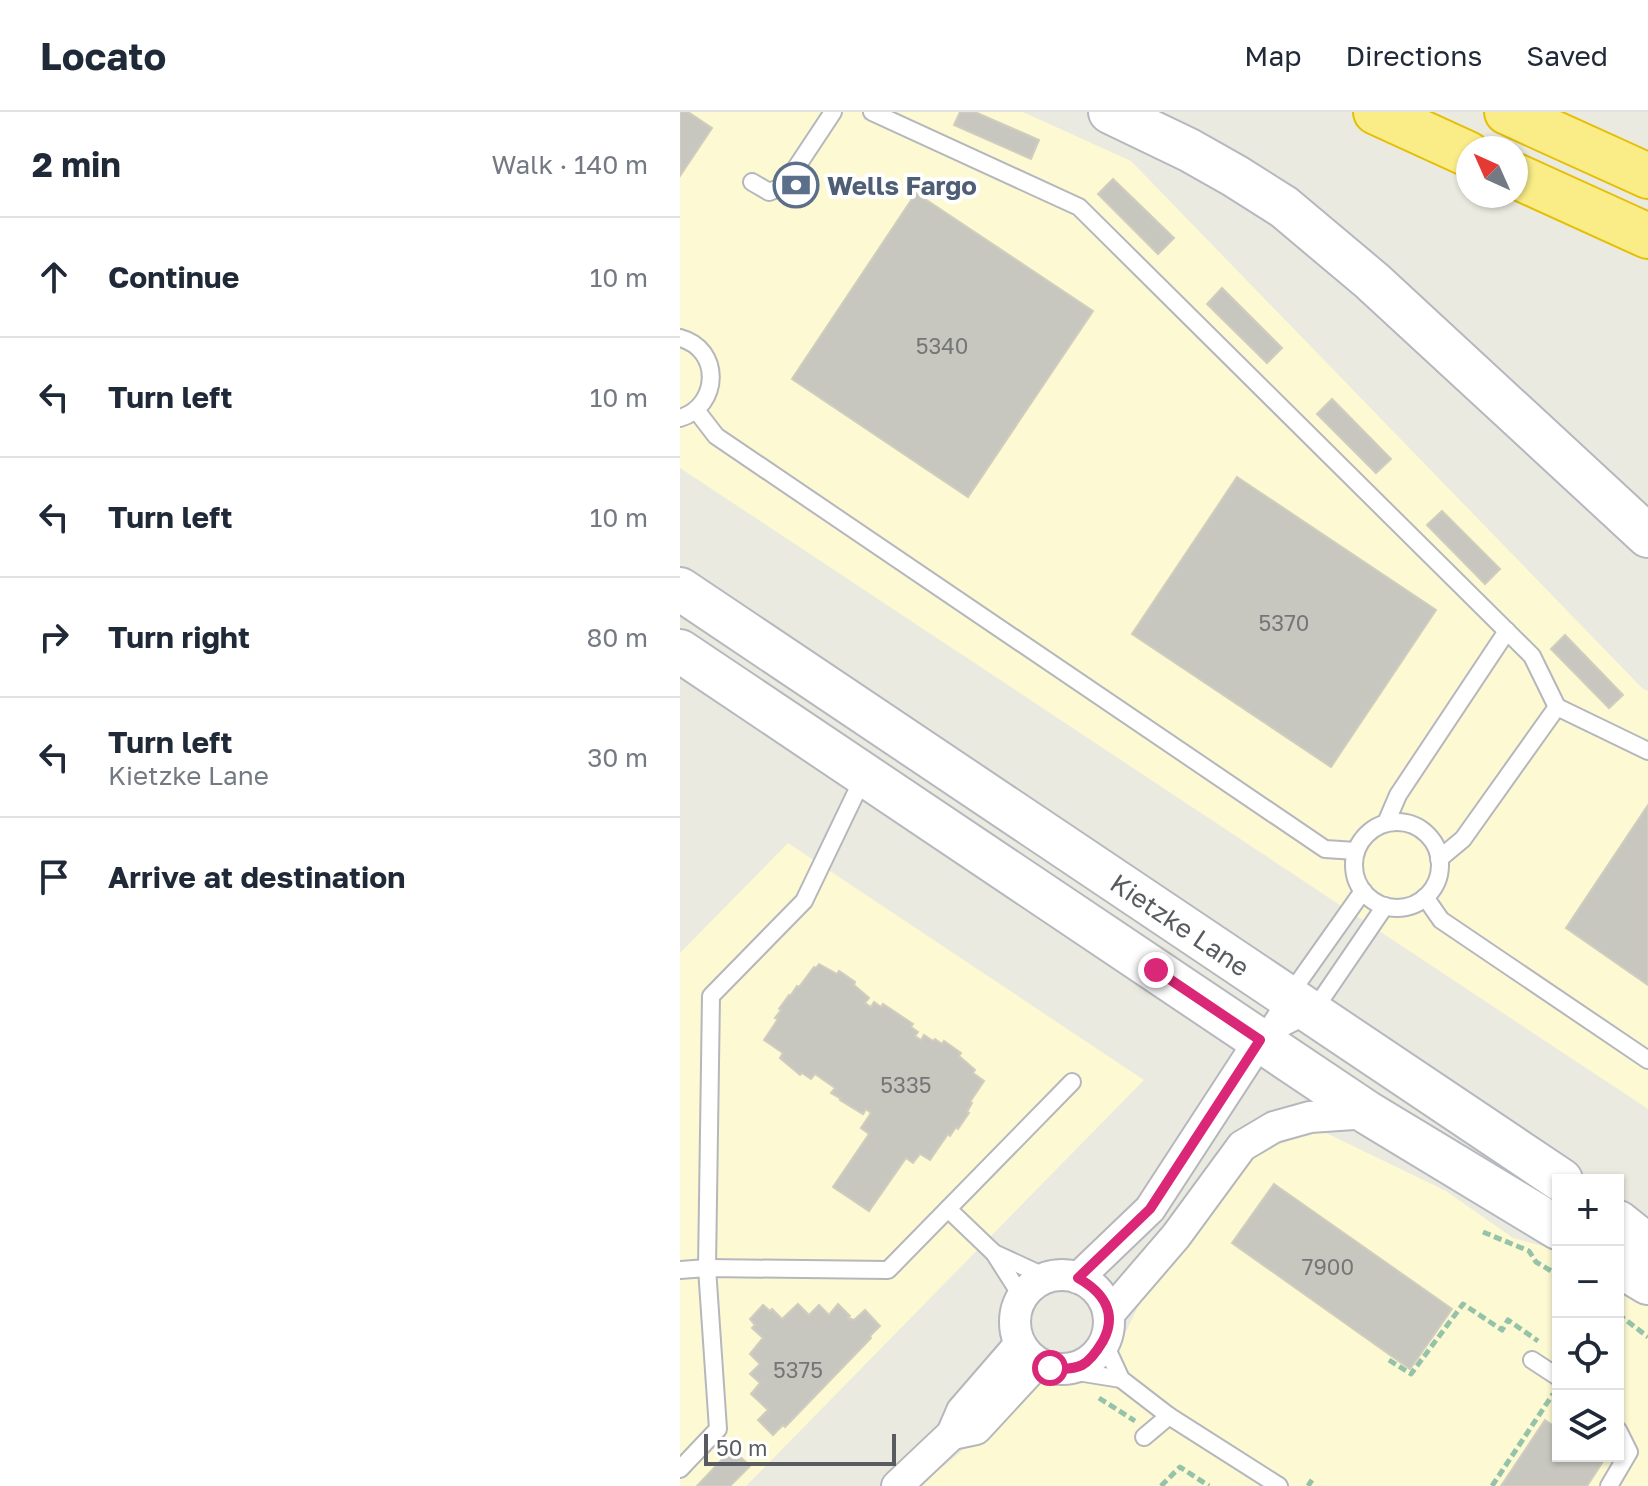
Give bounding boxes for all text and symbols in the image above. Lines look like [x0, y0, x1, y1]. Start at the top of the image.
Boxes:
text: Locato [40, 33, 166, 78]
text: Map [1244, 39, 1301, 72]
text: Directions [1345, 39, 1482, 72]
text: Saved [1526, 39, 1608, 72]
north arrow [1456, 136, 1528, 208]
text: 2 min [32, 144, 121, 184]
text: Walk · 140 m [491, 149, 648, 180]
bank icon: Wells Fargo [772, 161, 820, 209]
place label: Wells Fargo [827, 170, 977, 201]
icon: ahead [32, 255, 76, 299]
text: Continue [108, 259, 239, 295]
text: 10 m [590, 262, 648, 293]
house number: 5340 [916, 332, 968, 359]
icon: left [32, 375, 76, 419]
text: Turn left [108, 379, 233, 415]
text: 10 m [590, 382, 648, 413]
icon: left [32, 495, 76, 539]
text: Turn left [108, 499, 233, 535]
text: 10 m [590, 502, 648, 533]
house number: 5370 [1259, 609, 1309, 636]
icon: right [32, 615, 76, 659]
text: Turn right [108, 619, 250, 655]
text: 80 m [587, 622, 648, 653]
text: Turn left [108, 724, 233, 760]
icon: left [32, 735, 76, 779]
text: 30 m [587, 742, 648, 773]
text: Kietzke Lane [108, 760, 269, 791]
icon: arrive [32, 855, 76, 899]
text: Arrive at destination [108, 859, 405, 895]
street label: Kietzke Lane [1105, 867, 1255, 983]
route end [1138, 952, 1174, 988]
house number: 5335 [880, 1071, 932, 1098]
map controls [1552, 1174, 1624, 1462]
button: + [1552, 1174, 1624, 1246]
button: − [1552, 1246, 1624, 1318]
house number: 7900 [1302, 1253, 1354, 1280]
button: locate [1552, 1318, 1624, 1390]
route start [1032, 1350, 1068, 1386]
house number: 5375 [773, 1356, 823, 1383]
button: layers [1552, 1390, 1624, 1462]
scale bar [704, 1430, 896, 1466]
text: 50 m [716, 1434, 767, 1461]

